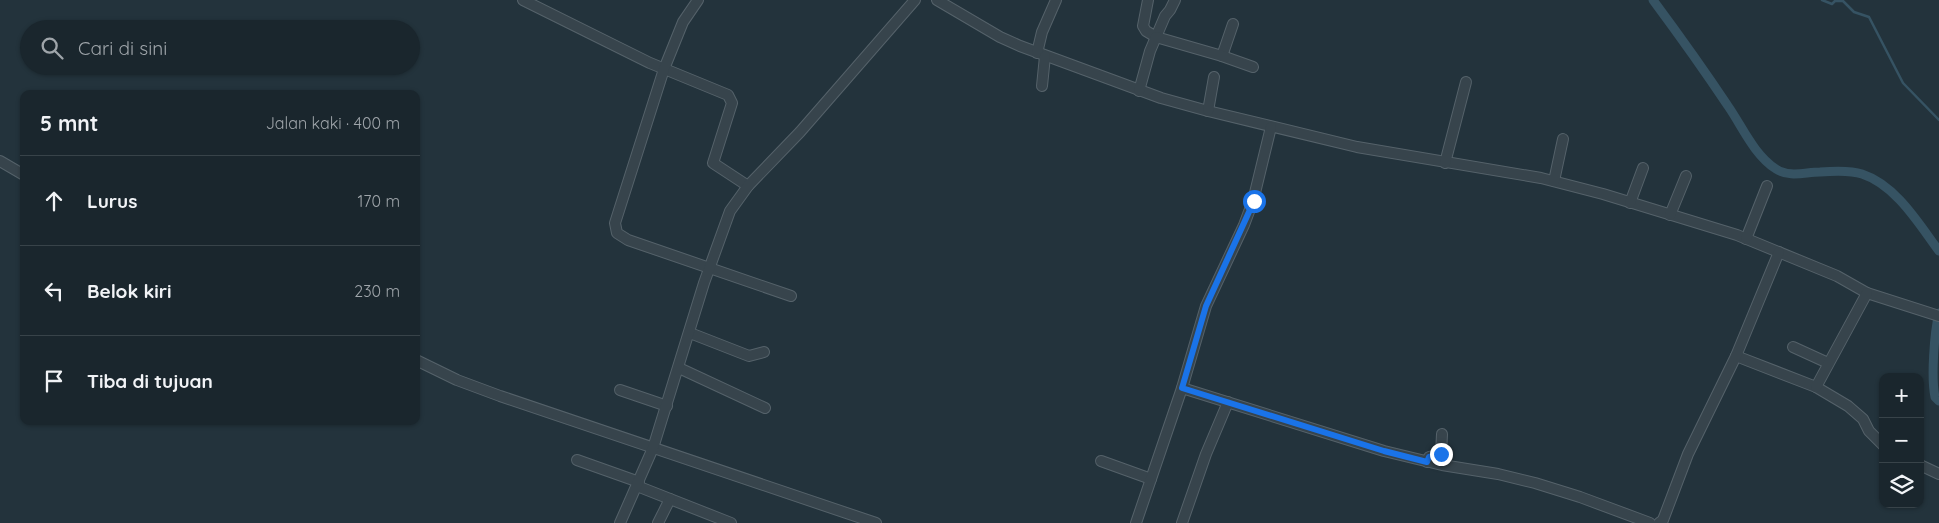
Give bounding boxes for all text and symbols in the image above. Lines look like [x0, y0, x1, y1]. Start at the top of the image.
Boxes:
search box [20, 20, 420, 75]
icon: search [38, 34, 66, 62]
text: Cari di sini [78, 36, 167, 60]
text: 5 mnt [40, 110, 98, 136]
text: Jalan kaki · 400 m [266, 113, 400, 133]
icon: ahead [40, 187, 68, 215]
text: Lurus [87, 189, 137, 213]
route start [1243, 190, 1266, 213]
text: 170 m [357, 191, 400, 211]
icon: left [40, 277, 68, 305]
text: Belok kiri [87, 279, 172, 303]
text: 230 m [354, 281, 400, 301]
icon: arrive [40, 367, 68, 395]
text: Tiba di tujuan [87, 369, 213, 393]
map controls [1879, 373, 1924, 508]
button: + [1879, 373, 1924, 418]
button: − [1879, 418, 1924, 463]
route end [1430, 443, 1453, 466]
button: layers [1879, 463, 1924, 508]

